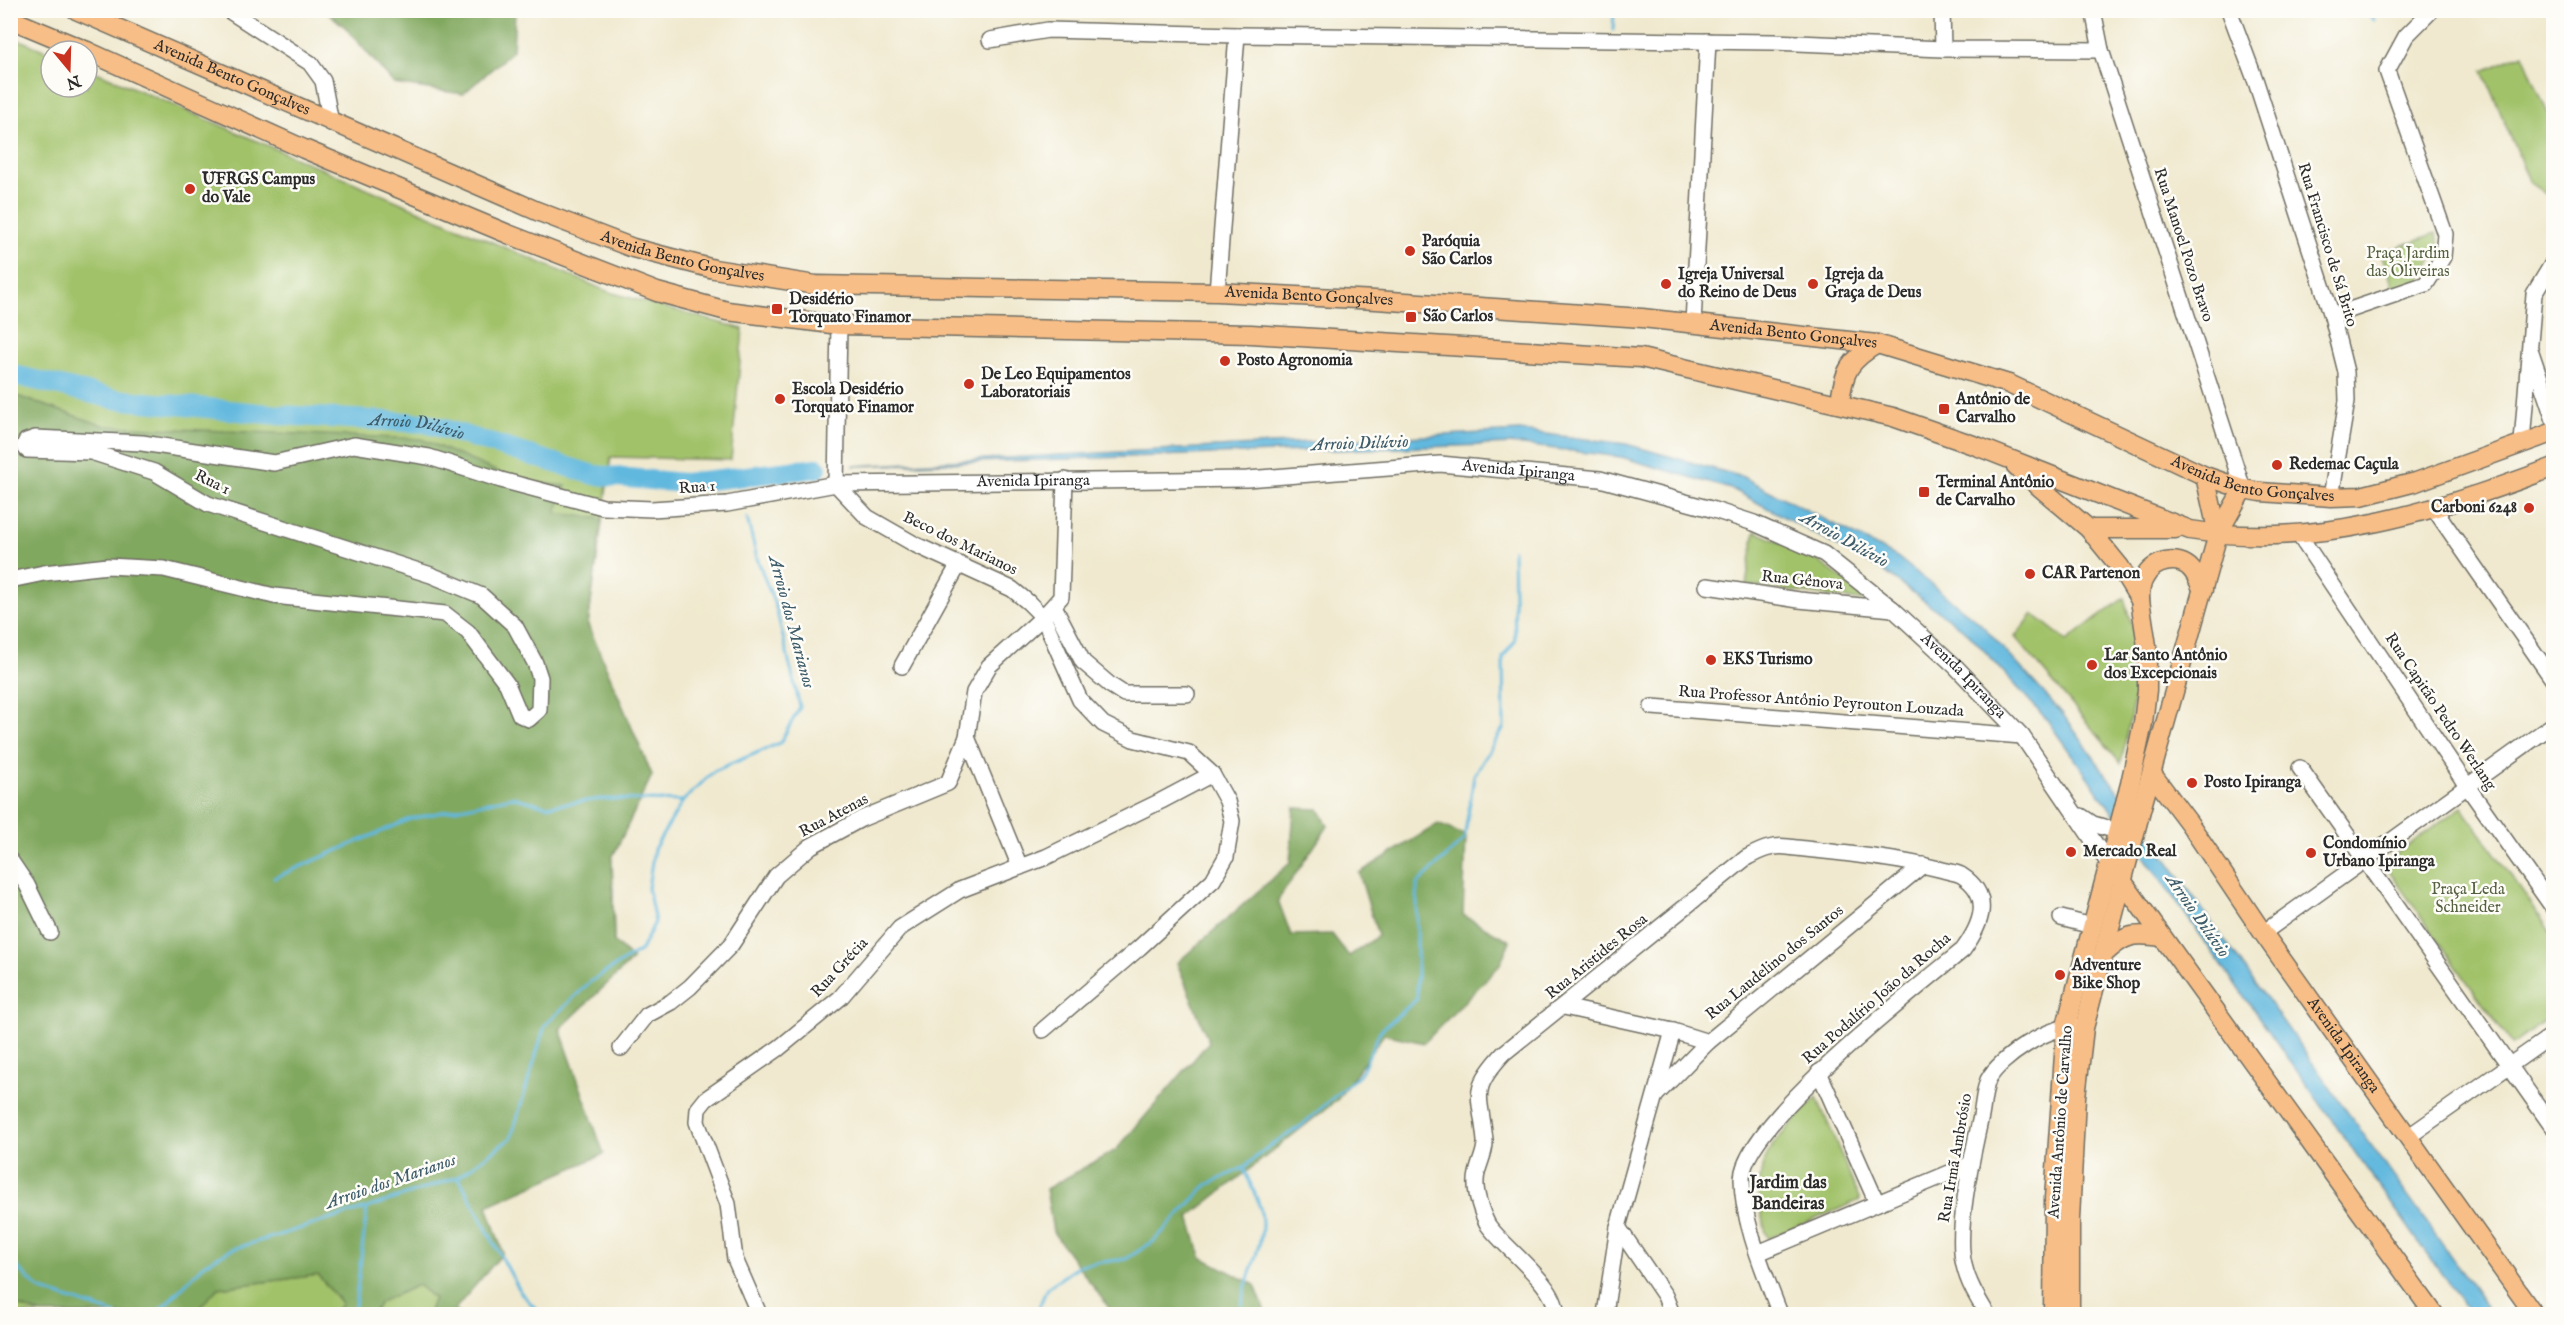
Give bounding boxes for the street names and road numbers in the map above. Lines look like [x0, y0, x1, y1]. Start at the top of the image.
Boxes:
street label: Avenida Bento Gonçalves [150, 35, 313, 121]
street label: Rua Francisco de Sá Brito [2293, 161, 2362, 330]
street label: Rua Manoel Pozo Bravo [2149, 165, 2217, 325]
street label: Avenida Bento Gonçalves [597, 226, 766, 287]
street label: Avenida Bento Gonçalves [1224, 282, 1394, 311]
street label: Avenida Bento Gonçalves [1708, 315, 1879, 354]
street label: Avenida Bento Gonçalves [2167, 451, 2335, 507]
street label: Avenida Ipiranga [1460, 456, 1576, 487]
street label: Rua 1 [191, 466, 233, 500]
street label: Avenida Ipiranga [976, 471, 1090, 492]
street label: Rua 1 [678, 477, 716, 499]
street label: Beco dos Marianos [899, 508, 1021, 581]
street label: Rua Gênova [1760, 567, 1844, 595]
street label: Avenida Ipiranga [1915, 628, 2010, 723]
street label: Rua Capitão Pedro Werlang [2380, 629, 2500, 795]
street label: Rua Professor Antônio Peyrouton Louzada [1678, 682, 1964, 722]
street label: Rua Atenas [796, 789, 872, 843]
street label: Rua Laudelino dos Santos [1702, 901, 1848, 1025]
street label: Rua Aristides Rosa [1542, 910, 1652, 1004]
street label: Rua Podalírio João da Rocha [1799, 929, 1955, 1069]
street label: Rua Grécia [807, 934, 873, 1002]
street label: Avenida Ipiranga [2301, 993, 2384, 1097]
street label: Avenida Antônio de Carvalho [2044, 1024, 2078, 1220]
street label: Rua Irmã Ambrósio [1935, 1091, 1977, 1224]

